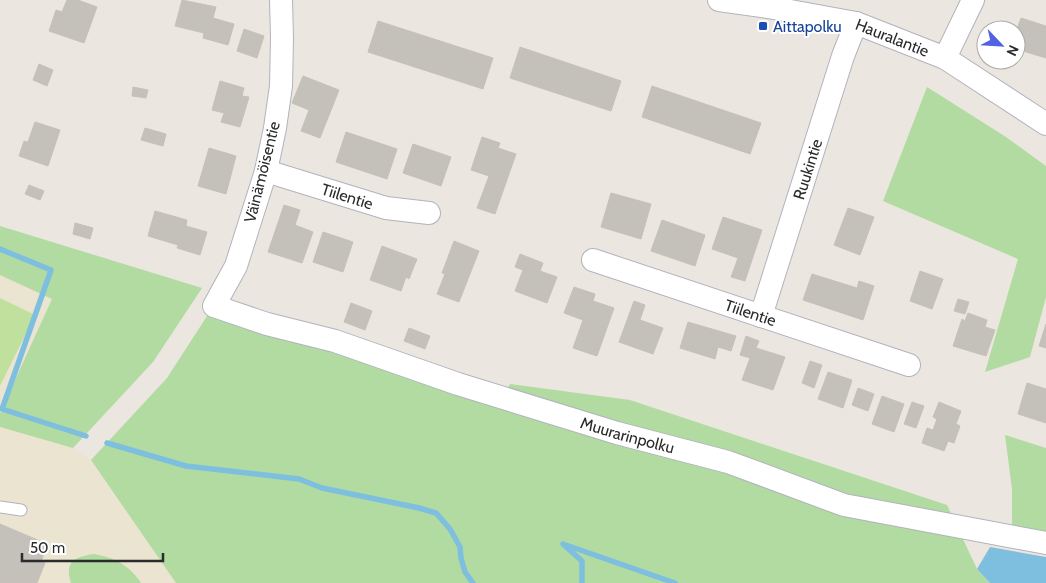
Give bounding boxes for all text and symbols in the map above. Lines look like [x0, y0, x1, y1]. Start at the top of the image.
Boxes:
street label: Hauralantie [853, 14, 932, 60]
place label: Aittapolku [773, 17, 842, 36]
marker: Aittapolku [757, 20, 769, 32]
north arrow [976, 20, 1026, 70]
text: N [1003, 42, 1023, 59]
street label: Väinämöisentie [240, 119, 284, 225]
street label: Ruukintie [789, 136, 826, 202]
street label: Tiilentie [319, 179, 375, 213]
street label: Tiilentie [722, 295, 779, 330]
street label: Muurarinpolku [578, 413, 676, 457]
scale bar [22, 530, 164, 562]
text: 50 m [30, 539, 65, 557]

